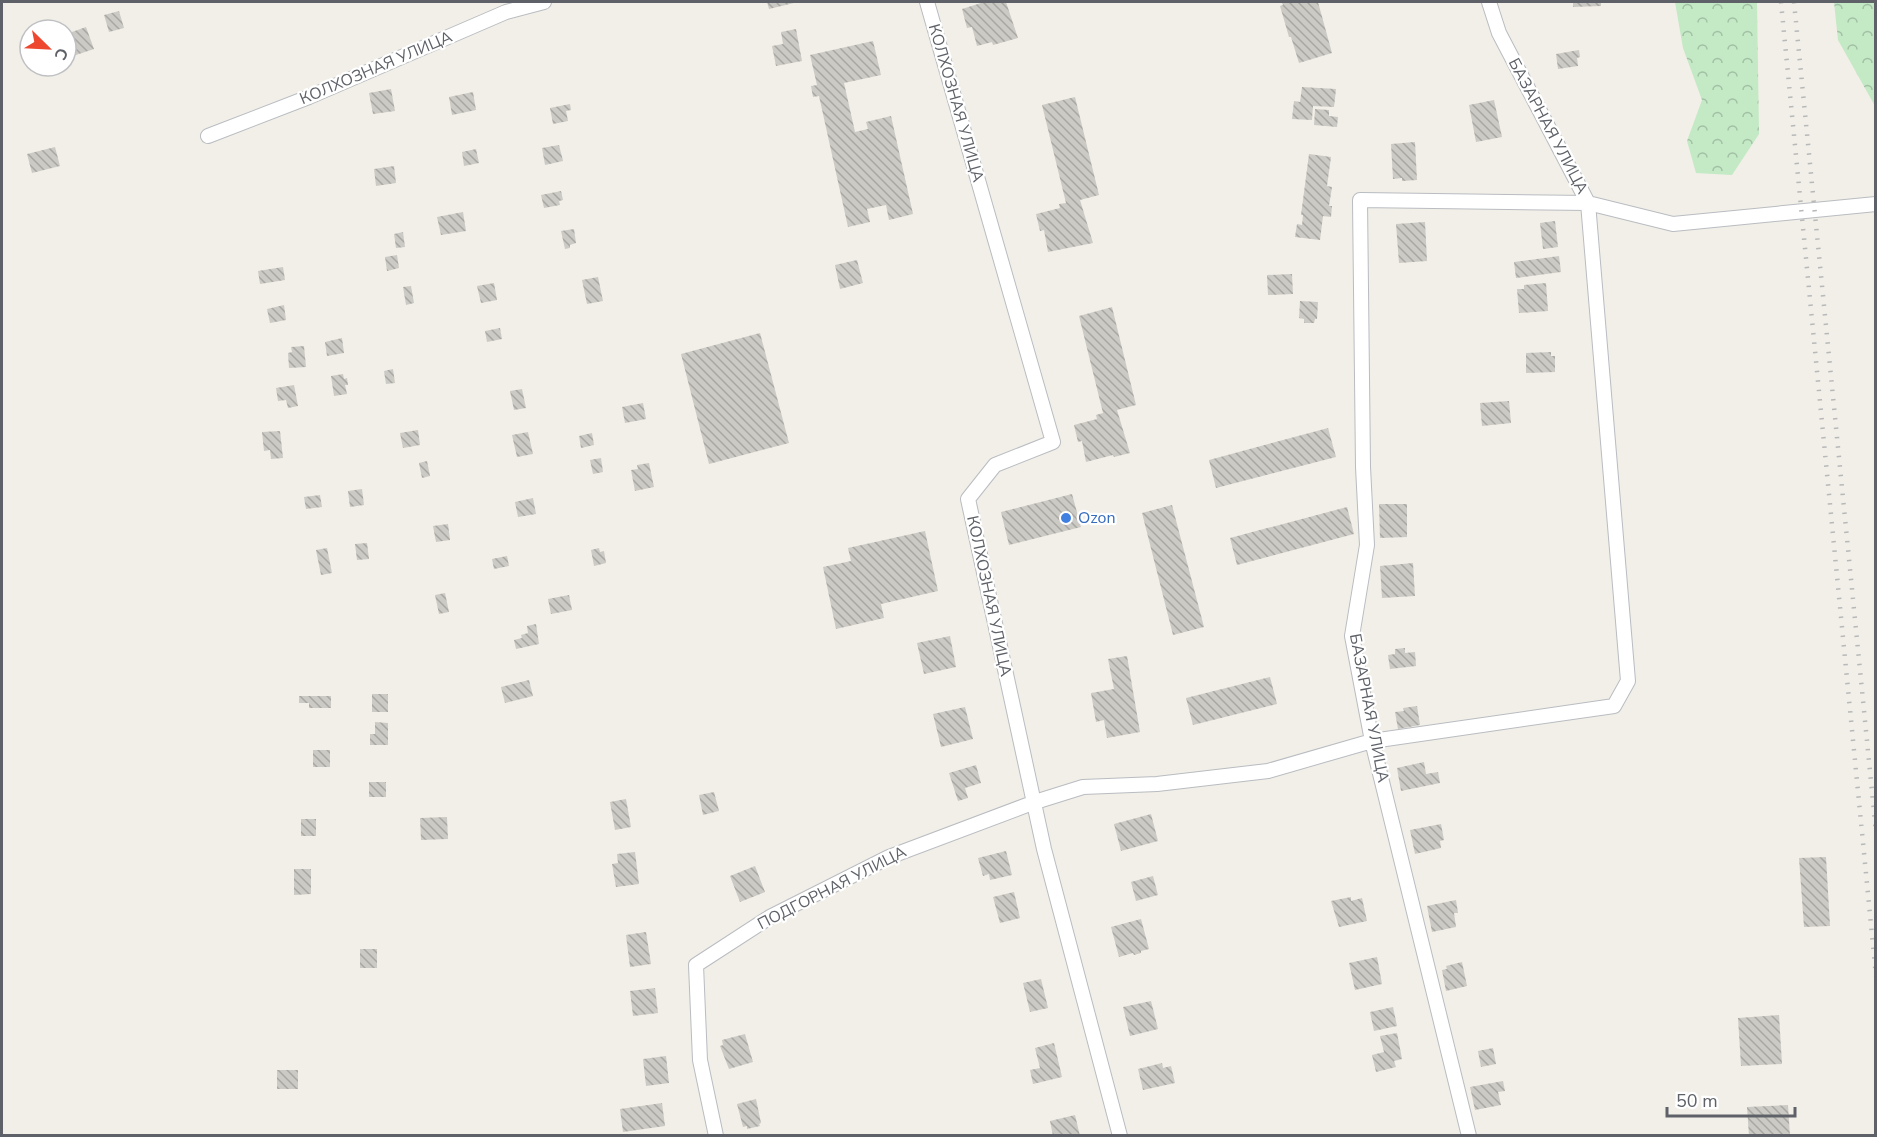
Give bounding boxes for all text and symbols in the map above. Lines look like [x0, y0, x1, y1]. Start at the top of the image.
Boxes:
north arrow [18, 18, 78, 78]
street label: КОЛХОЗНАЯ УЛИЦА [923, 21, 989, 185]
street label: КОЛХОЗНАЯ УЛИЦА [296, 26, 456, 110]
text: С [48, 44, 73, 63]
street label: БАЗАРНАЯ УЛИЦА [1503, 54, 1593, 198]
place label: Ozon [1078, 507, 1116, 529]
marker: Ozon [1059, 511, 1073, 525]
street label: КОЛХОЗНАЯ УЛИЦА [961, 514, 1017, 679]
street label: БАЗАРНАЯ УЛИЦА [1344, 632, 1394, 785]
street label: ПОДГОРНАЯ УЛИЦА [754, 841, 911, 935]
scale bar [1667, 1080, 1794, 1118]
text: 50 m [1676, 1089, 1718, 1113]

